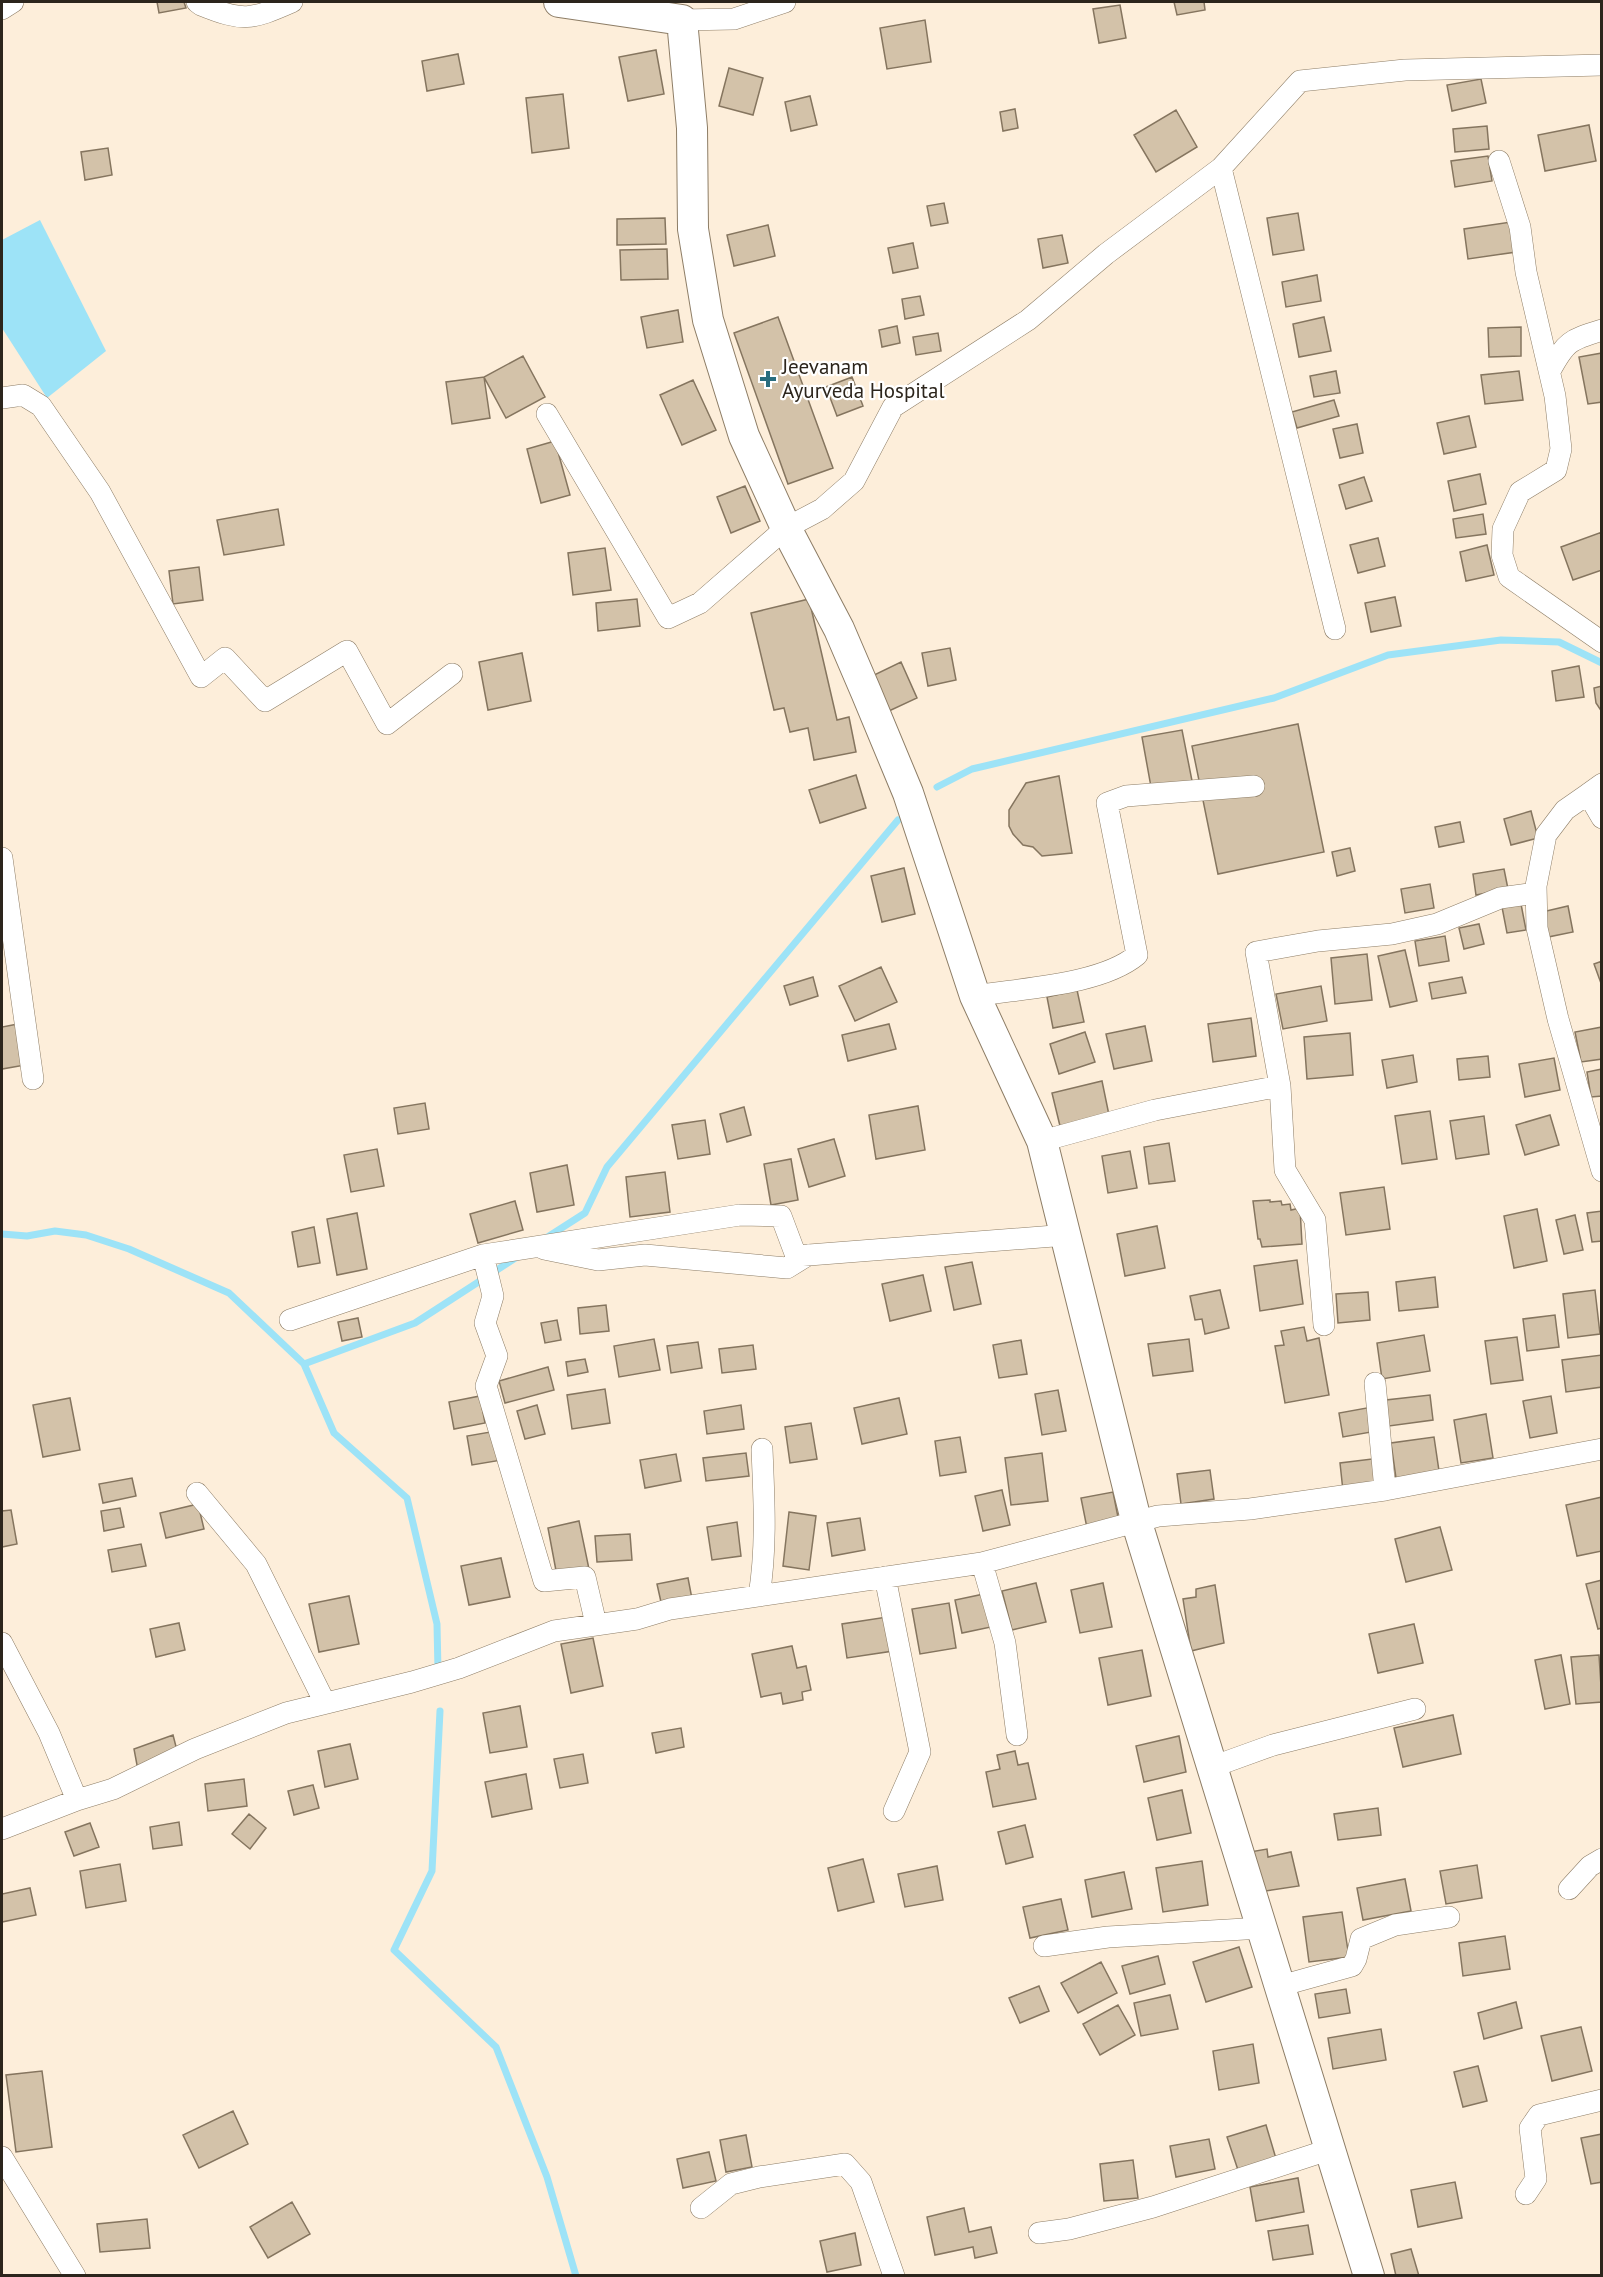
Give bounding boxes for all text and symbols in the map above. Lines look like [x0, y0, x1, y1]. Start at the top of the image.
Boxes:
place label: Jeevanam Ayurveda Hospital [781, 353, 945, 404]
marker: Jeevanam Ayurveda Hospital [759, 370, 777, 388]

